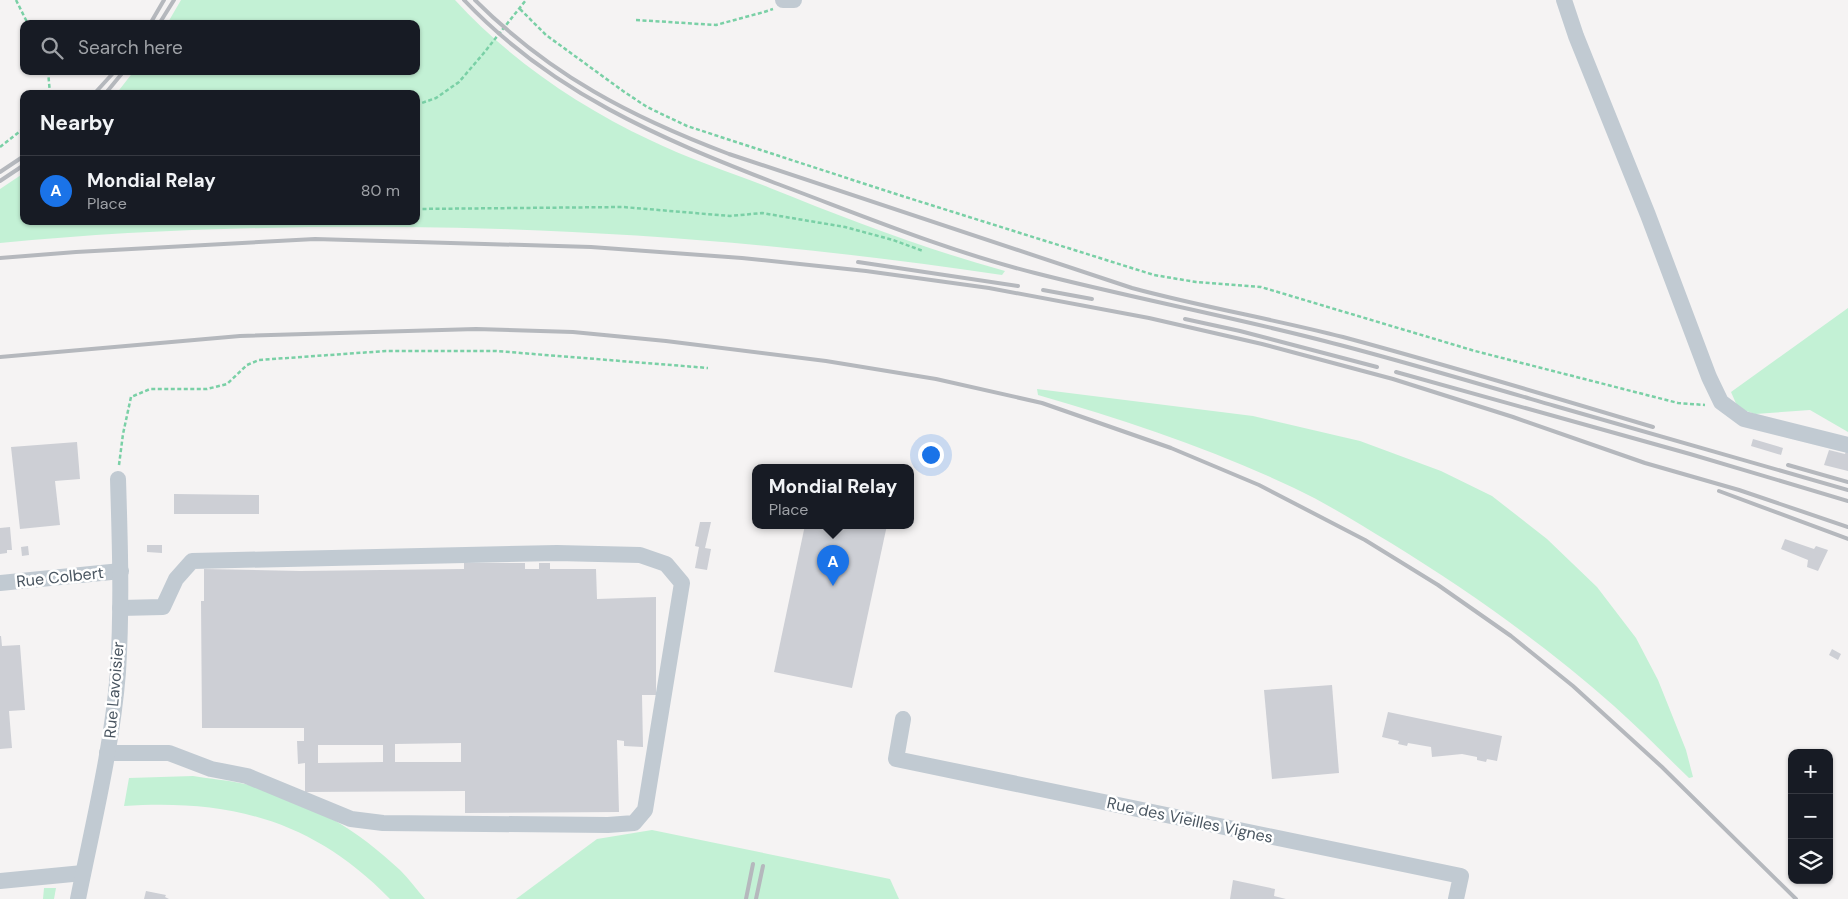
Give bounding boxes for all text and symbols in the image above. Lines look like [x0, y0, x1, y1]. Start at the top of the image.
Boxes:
search box [20, 20, 420, 75]
icon: search [38, 34, 66, 62]
text: Search here [78, 35, 183, 60]
text: Nearby [40, 109, 114, 137]
text: Mondial Relay [87, 168, 216, 193]
text: A [50, 180, 62, 201]
text: 80 m [361, 180, 400, 201]
text: Place [87, 193, 127, 214]
your location [918, 442, 944, 468]
popup [752, 464, 914, 529]
text: Mondial Relay [769, 474, 897, 499]
text: Place [769, 499, 808, 520]
pin: A [817, 545, 849, 586]
street label: Rue Colbert [15, 562, 105, 592]
street label: Rue Lavoisier [99, 641, 129, 739]
map controls [1788, 749, 1833, 884]
button: + [1788, 749, 1833, 794]
street label: Rue des Vieilles Vignes [1105, 792, 1275, 848]
button: − [1788, 794, 1833, 839]
button: layers [1788, 839, 1833, 884]

